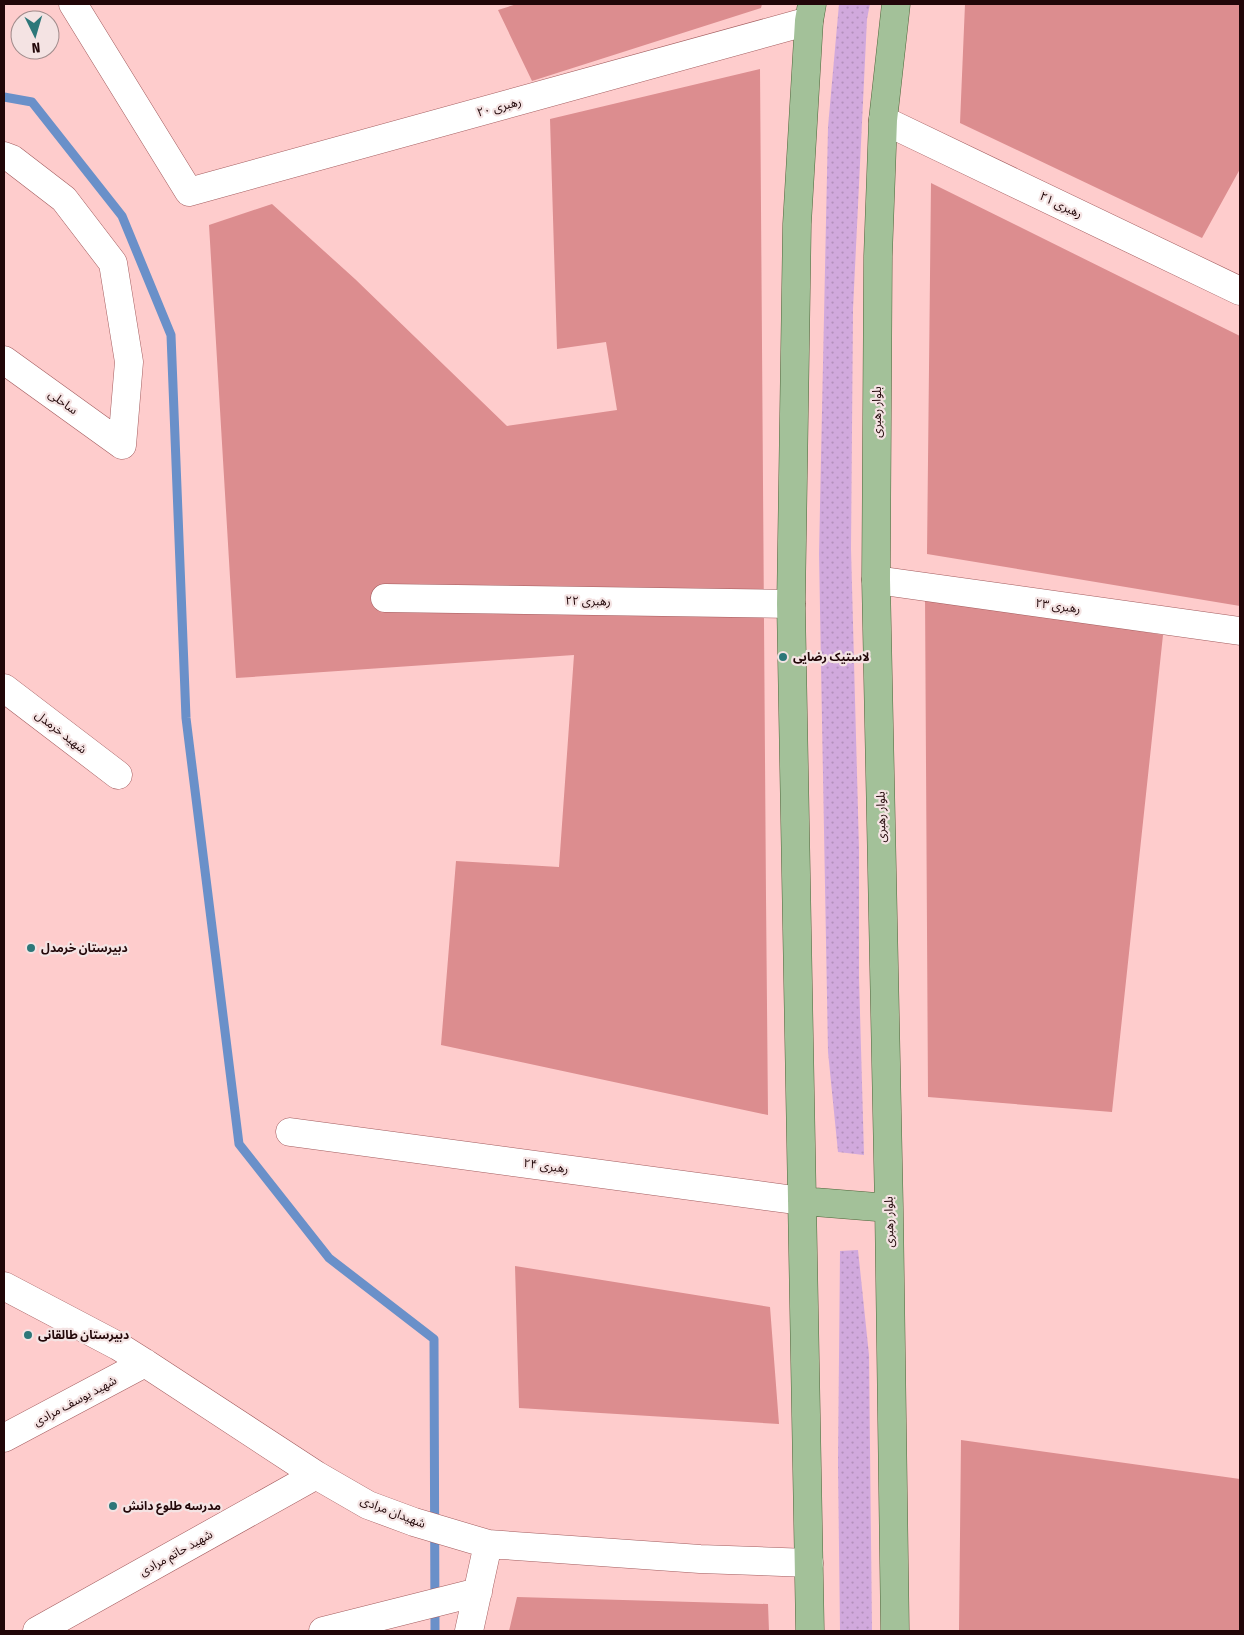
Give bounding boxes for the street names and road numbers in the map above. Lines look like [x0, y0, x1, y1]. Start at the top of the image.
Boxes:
street label: رهبری ۲۰ [475, 94, 523, 120]
street label: رهبری ۲۱ [1038, 189, 1084, 221]
street label: بلوار رهبری [870, 386, 884, 438]
street label: ساحلی [46, 387, 80, 417]
street label: رهبری ۲۲ [565, 594, 611, 608]
street label: رهبری ۲۳ [1035, 596, 1081, 616]
street label: شهید خرمدل [32, 708, 90, 757]
street label: بلوار رهبری [874, 791, 888, 843]
street label: رهبری ۲۴ [523, 1156, 569, 1176]
street label: بلوار رهبری [882, 1196, 896, 1248]
street label: شهید یوسف مرادی [31, 1373, 119, 1429]
street label: شهیدان مرادی [358, 1493, 428, 1531]
street label: شهید حاتم مرادی [137, 1527, 216, 1581]

